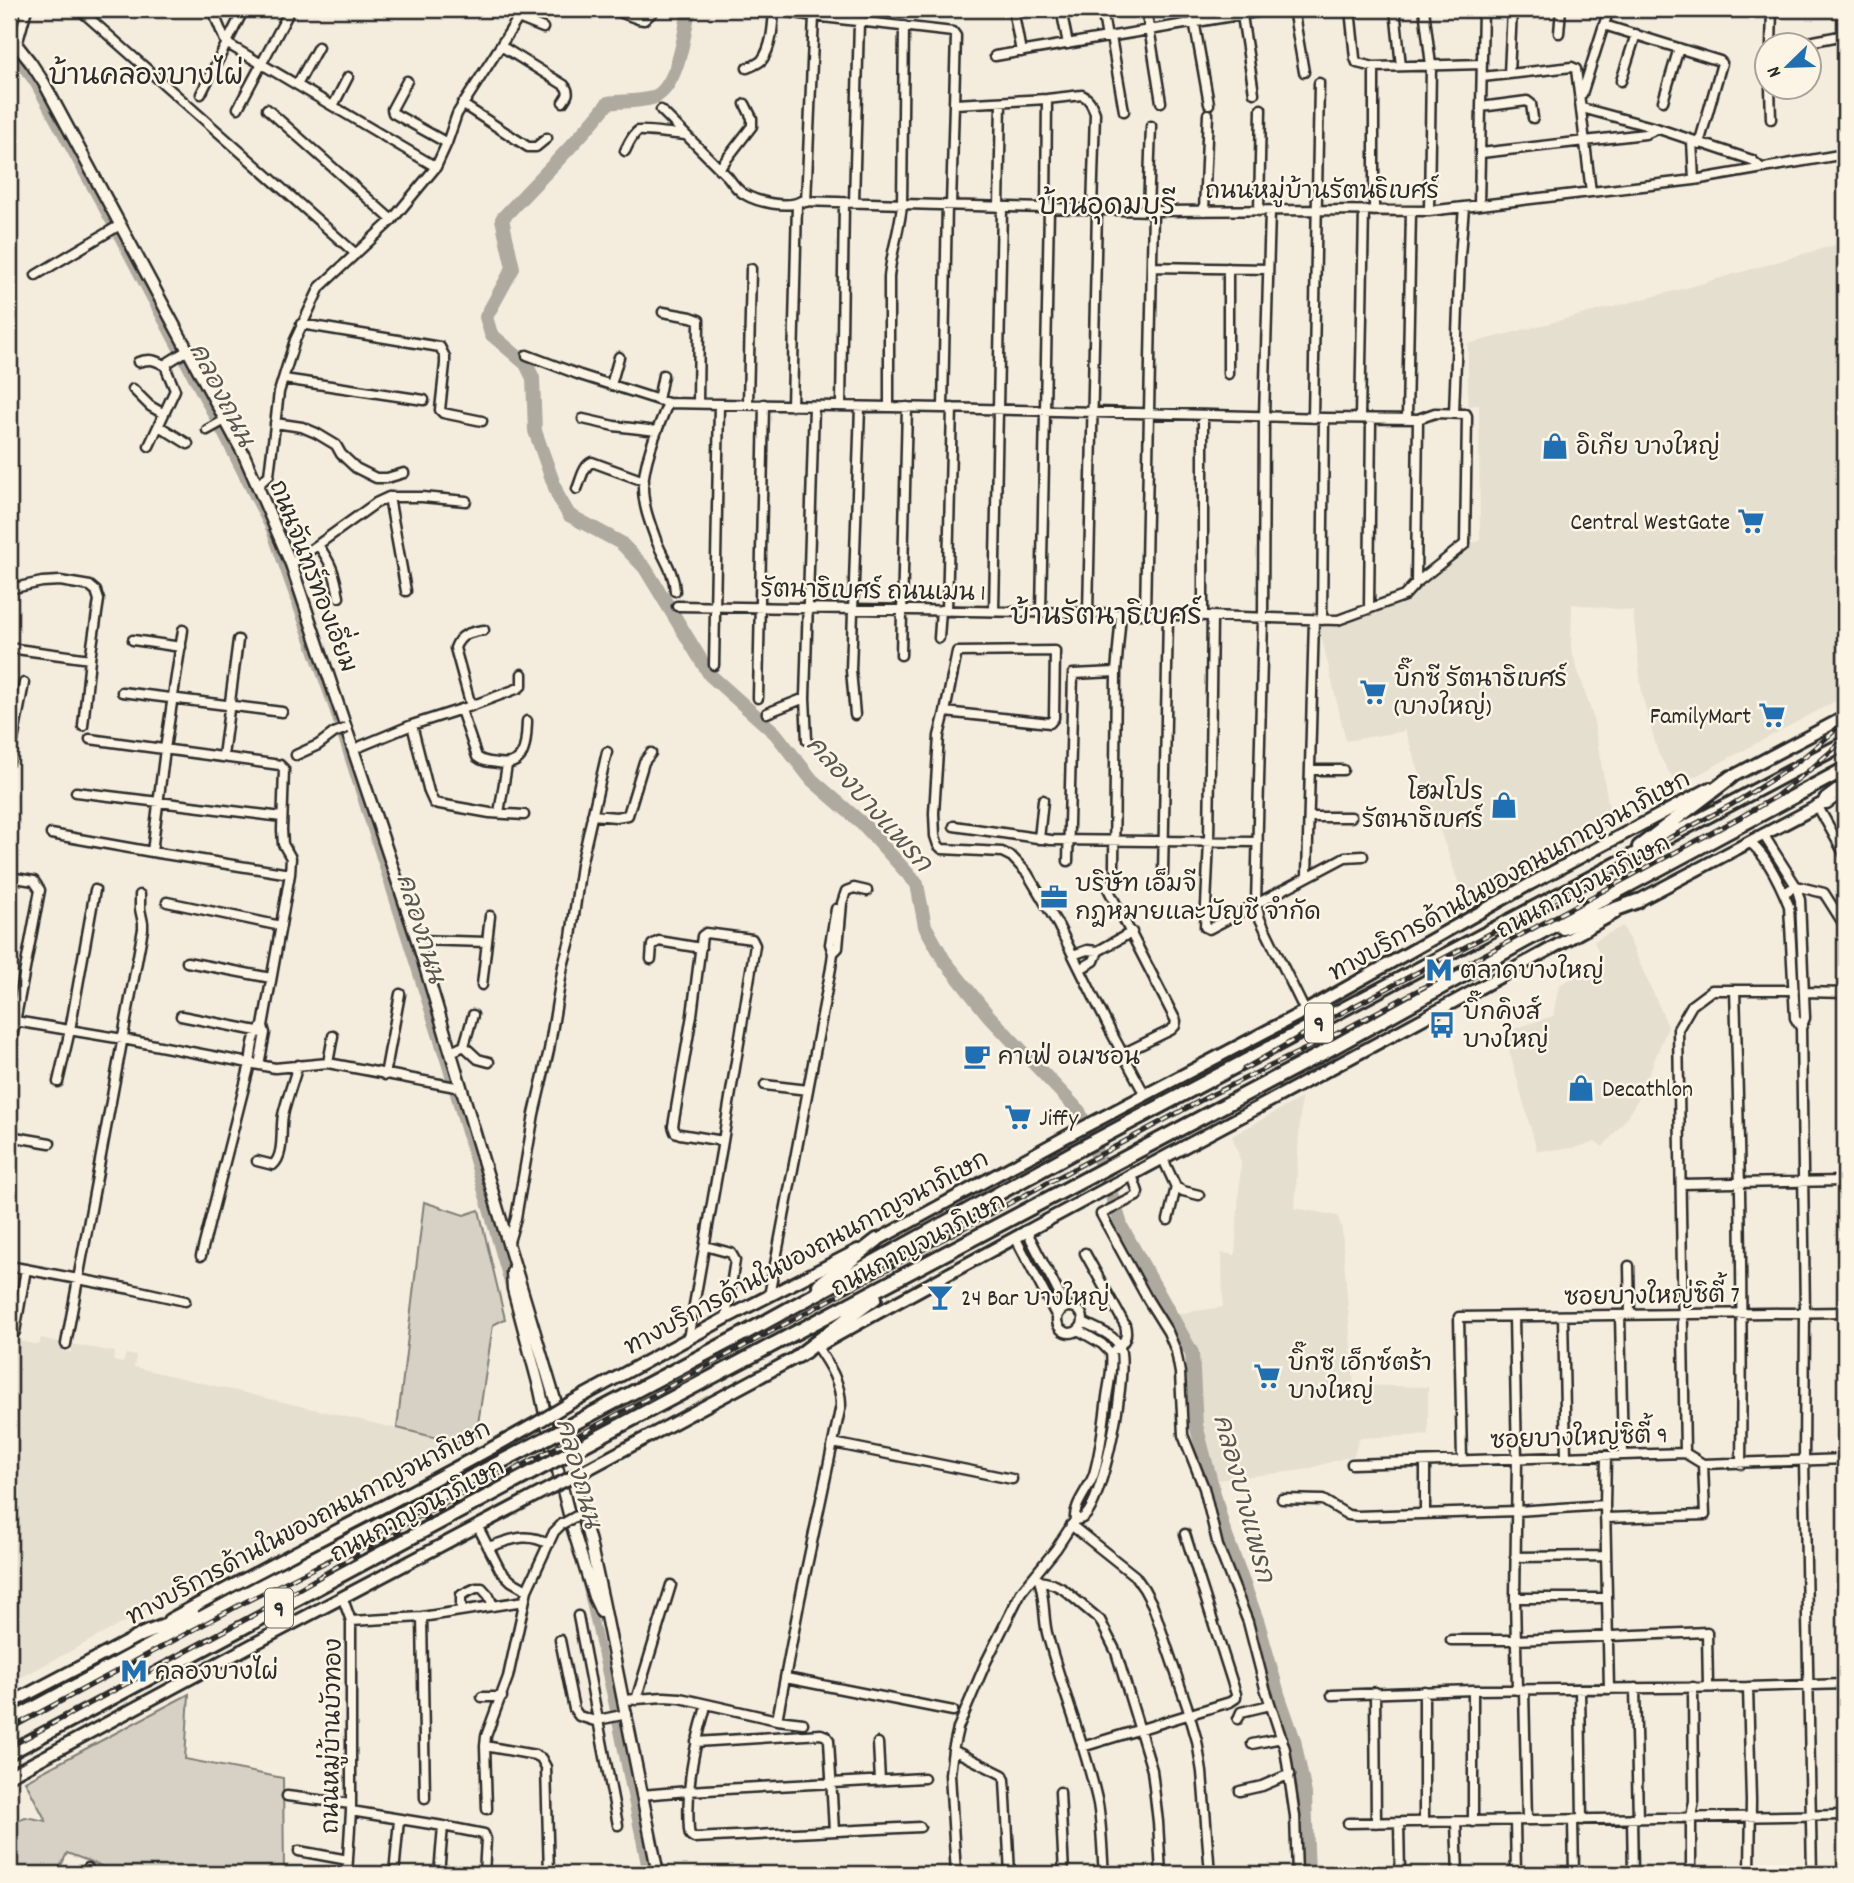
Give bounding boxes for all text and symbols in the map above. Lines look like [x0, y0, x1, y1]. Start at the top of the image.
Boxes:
north arrow [1752, 32, 1822, 102]
district label: บ้านคลองบางไผ่ [49, 55, 243, 99]
text: N [1761, 62, 1790, 81]
street label: ถนนหมู่บ้านรัตนธิเบศร์ [1205, 174, 1439, 210]
district label: บ้านอุดมบุรี [1038, 186, 1176, 229]
water label: คลองถนน [178, 337, 263, 455]
place label: อิเกีย บางใหญ่ [1576, 430, 1720, 466]
shop icon: อิเกีย บางใหญ่ [1540, 431, 1570, 461]
street label: ถนนจันทร์ทองเอี่ยม [259, 473, 371, 678]
supermarket icon: Central WestGate [1736, 506, 1766, 536]
place label: Central WestGate [1570, 507, 1730, 541]
street label: รัตนาธิเบศร์ ถนนเมน 1 [760, 572, 986, 612]
district label: บ้านรัตนาธิเบศร์ [1010, 595, 1202, 639]
place label: บิ๊กซี รัตนาธิเบศร์ (บางใหญ่) [1394, 657, 1567, 726]
supermarket icon: บิ๊กซี รัตนาธิเบศร์ (บางใหญ่) [1358, 677, 1388, 707]
supermarket icon: FamilyMart [1757, 700, 1787, 730]
place label: FamilyMart [1650, 701, 1751, 735]
water label: คลองบางแพรก [796, 729, 940, 883]
street label: ทางบริการด้านในของถนนกาญจนาภิเษก [1323, 763, 1695, 987]
place label: โฮมโปร รัตนาธิเบศร์ [1362, 775, 1483, 839]
shop icon: โฮมโปร รัตนาธิเบศร์ [1489, 790, 1519, 820]
street label: ถนนกาญจนาภิเษก [1491, 828, 1675, 944]
place label: บริษัท เอ็มจี กฎหมายและบัญชี จำกัด [1075, 868, 1321, 931]
water label: คลองถนน [385, 870, 453, 990]
office icon: บริษัท เอ็มจี กฎหมายและบัญชี จำกัด [1039, 882, 1069, 912]
place label: ตลาดบางใหญ่ [1460, 954, 1604, 990]
metro station icon: ตลาดบางใหญ่ [1424, 955, 1454, 985]
place label: บิ๊กคิงส์ บางใหญ่ [1463, 990, 1549, 1059]
road number: 9 [1305, 1004, 1333, 1042]
bus stop icon: บิ๊กคิงส์ บางใหญ่ [1427, 1010, 1457, 1040]
cafe icon: คาเฟ่ อเมซอน [962, 1041, 992, 1071]
place label: คาเฟ่ อเมซอน [998, 1041, 1140, 1076]
shop icon: Decathlon [1566, 1073, 1596, 1103]
place label: Decathlon [1602, 1074, 1693, 1108]
supermarket icon: Jiffy [1003, 1102, 1033, 1132]
place label: Jiffy [1039, 1103, 1079, 1137]
street label: ทางบริการด้านในของถนนกาญจนาภิเษก [618, 1142, 996, 1366]
street label: ถนนกาญจนาภิเษก [826, 1186, 1013, 1307]
street label: ซอยบางใหญ่ซิตี้ 7 [1564, 1270, 1740, 1317]
place label: 24 Bar บางใหญ่ [961, 1281, 1110, 1317]
bar icon: 24 Bar บางใหญ่ [925, 1282, 955, 1312]
place label: บิ๊กซี เอ็กซ์ตร้า บางใหญ่ [1288, 1341, 1432, 1410]
supermarket icon: บิ๊กซี เอ็กซ์ตร้า บางใหญ่ [1252, 1361, 1282, 1391]
water label: คลองบางแพรก [1201, 1411, 1282, 1588]
street label: ซอยบางใหญ่ซิตี้ 9 [1489, 1411, 1668, 1460]
street label: ทางบริการด้านในของถนนกาญจนาภิเษก [120, 1412, 498, 1636]
water label: คลองถนน [544, 1415, 609, 1534]
street label: ถนนกาญจนาภิเษก [325, 1452, 512, 1573]
road number: 9 [265, 1588, 293, 1628]
street label: ถนนหมู่บ้านบัวทอง [314, 1638, 353, 1834]
place label: คลองบางไผ่ [155, 1655, 278, 1691]
metro station icon: คลองบางไผ่ [119, 1656, 149, 1686]

